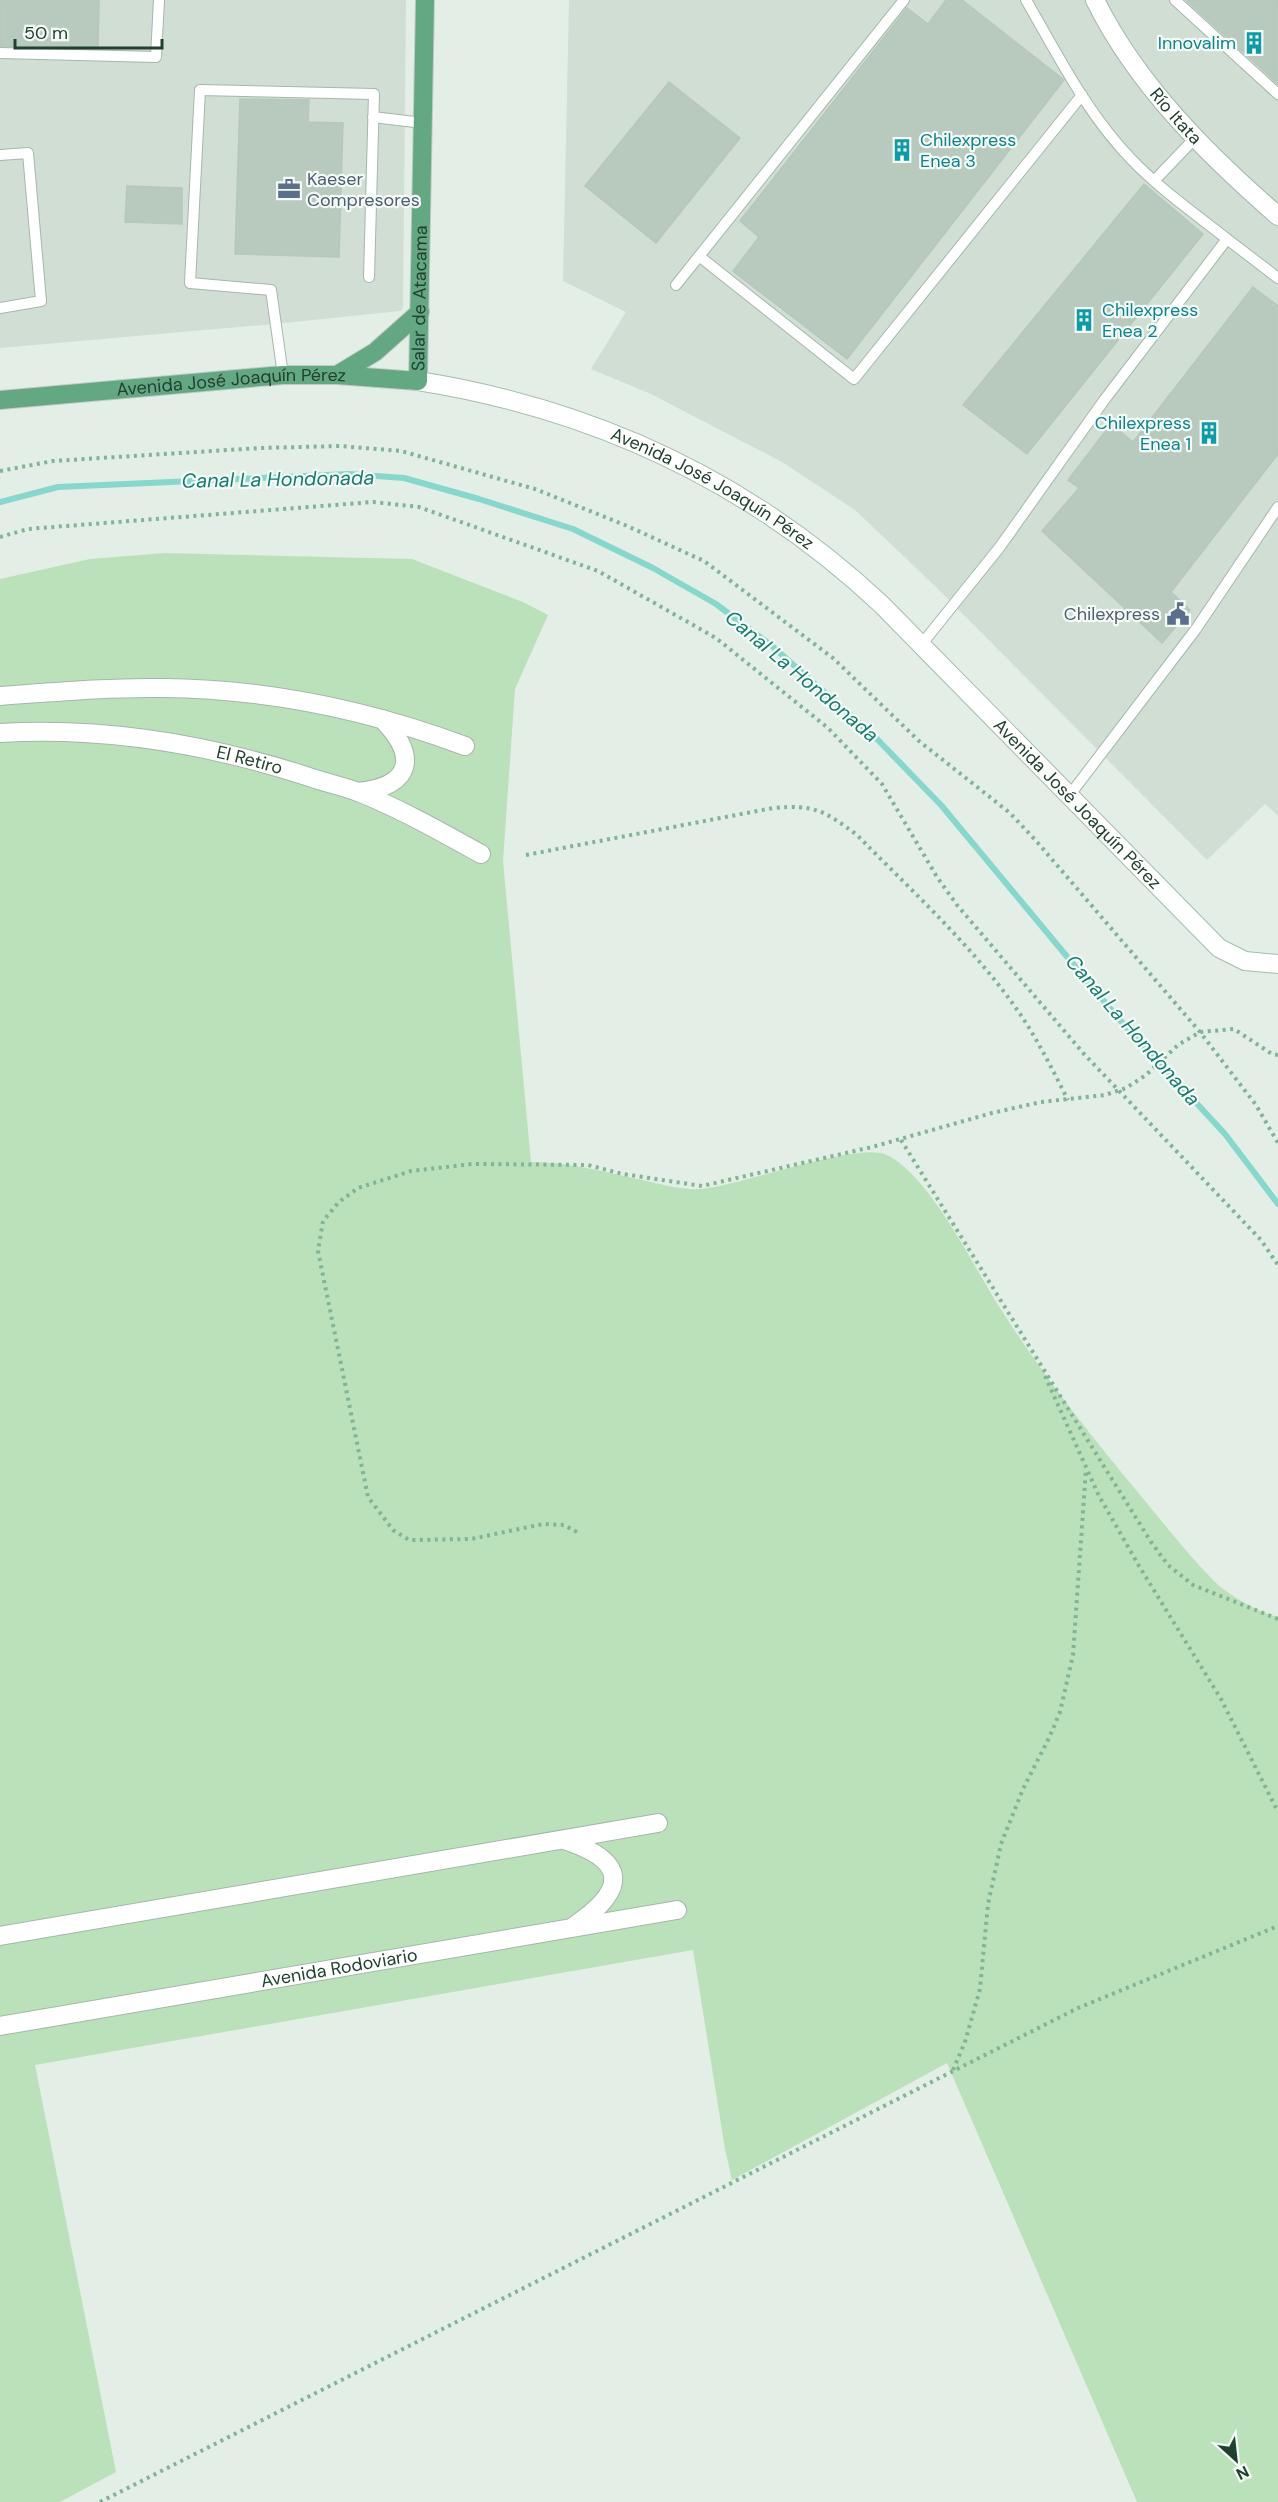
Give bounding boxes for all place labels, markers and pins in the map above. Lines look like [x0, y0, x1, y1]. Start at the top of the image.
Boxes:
building icon: Innovalim [1241, 30, 1267, 56]
place label: Innovalim [1158, 31, 1236, 55]
place label: Chilexpress Enea 3 [920, 128, 1016, 173]
building icon: Chilexpress Enea 3 [889, 137, 915, 163]
place label: Kaeser Compresores [307, 167, 420, 212]
office icon: Kaeser Compresores [276, 176, 302, 202]
place label: Chilexpress Enea 2 [1102, 298, 1198, 343]
building icon: Chilexpress Enea 2 [1071, 307, 1097, 333]
place label: Chilexpress Enea 1 [1095, 411, 1191, 456]
building icon: Chilexpress Enea 1 [1196, 420, 1222, 446]
public building icon: Chilexpress [1165, 601, 1191, 627]
place label: Chilexpress [1064, 602, 1160, 626]

